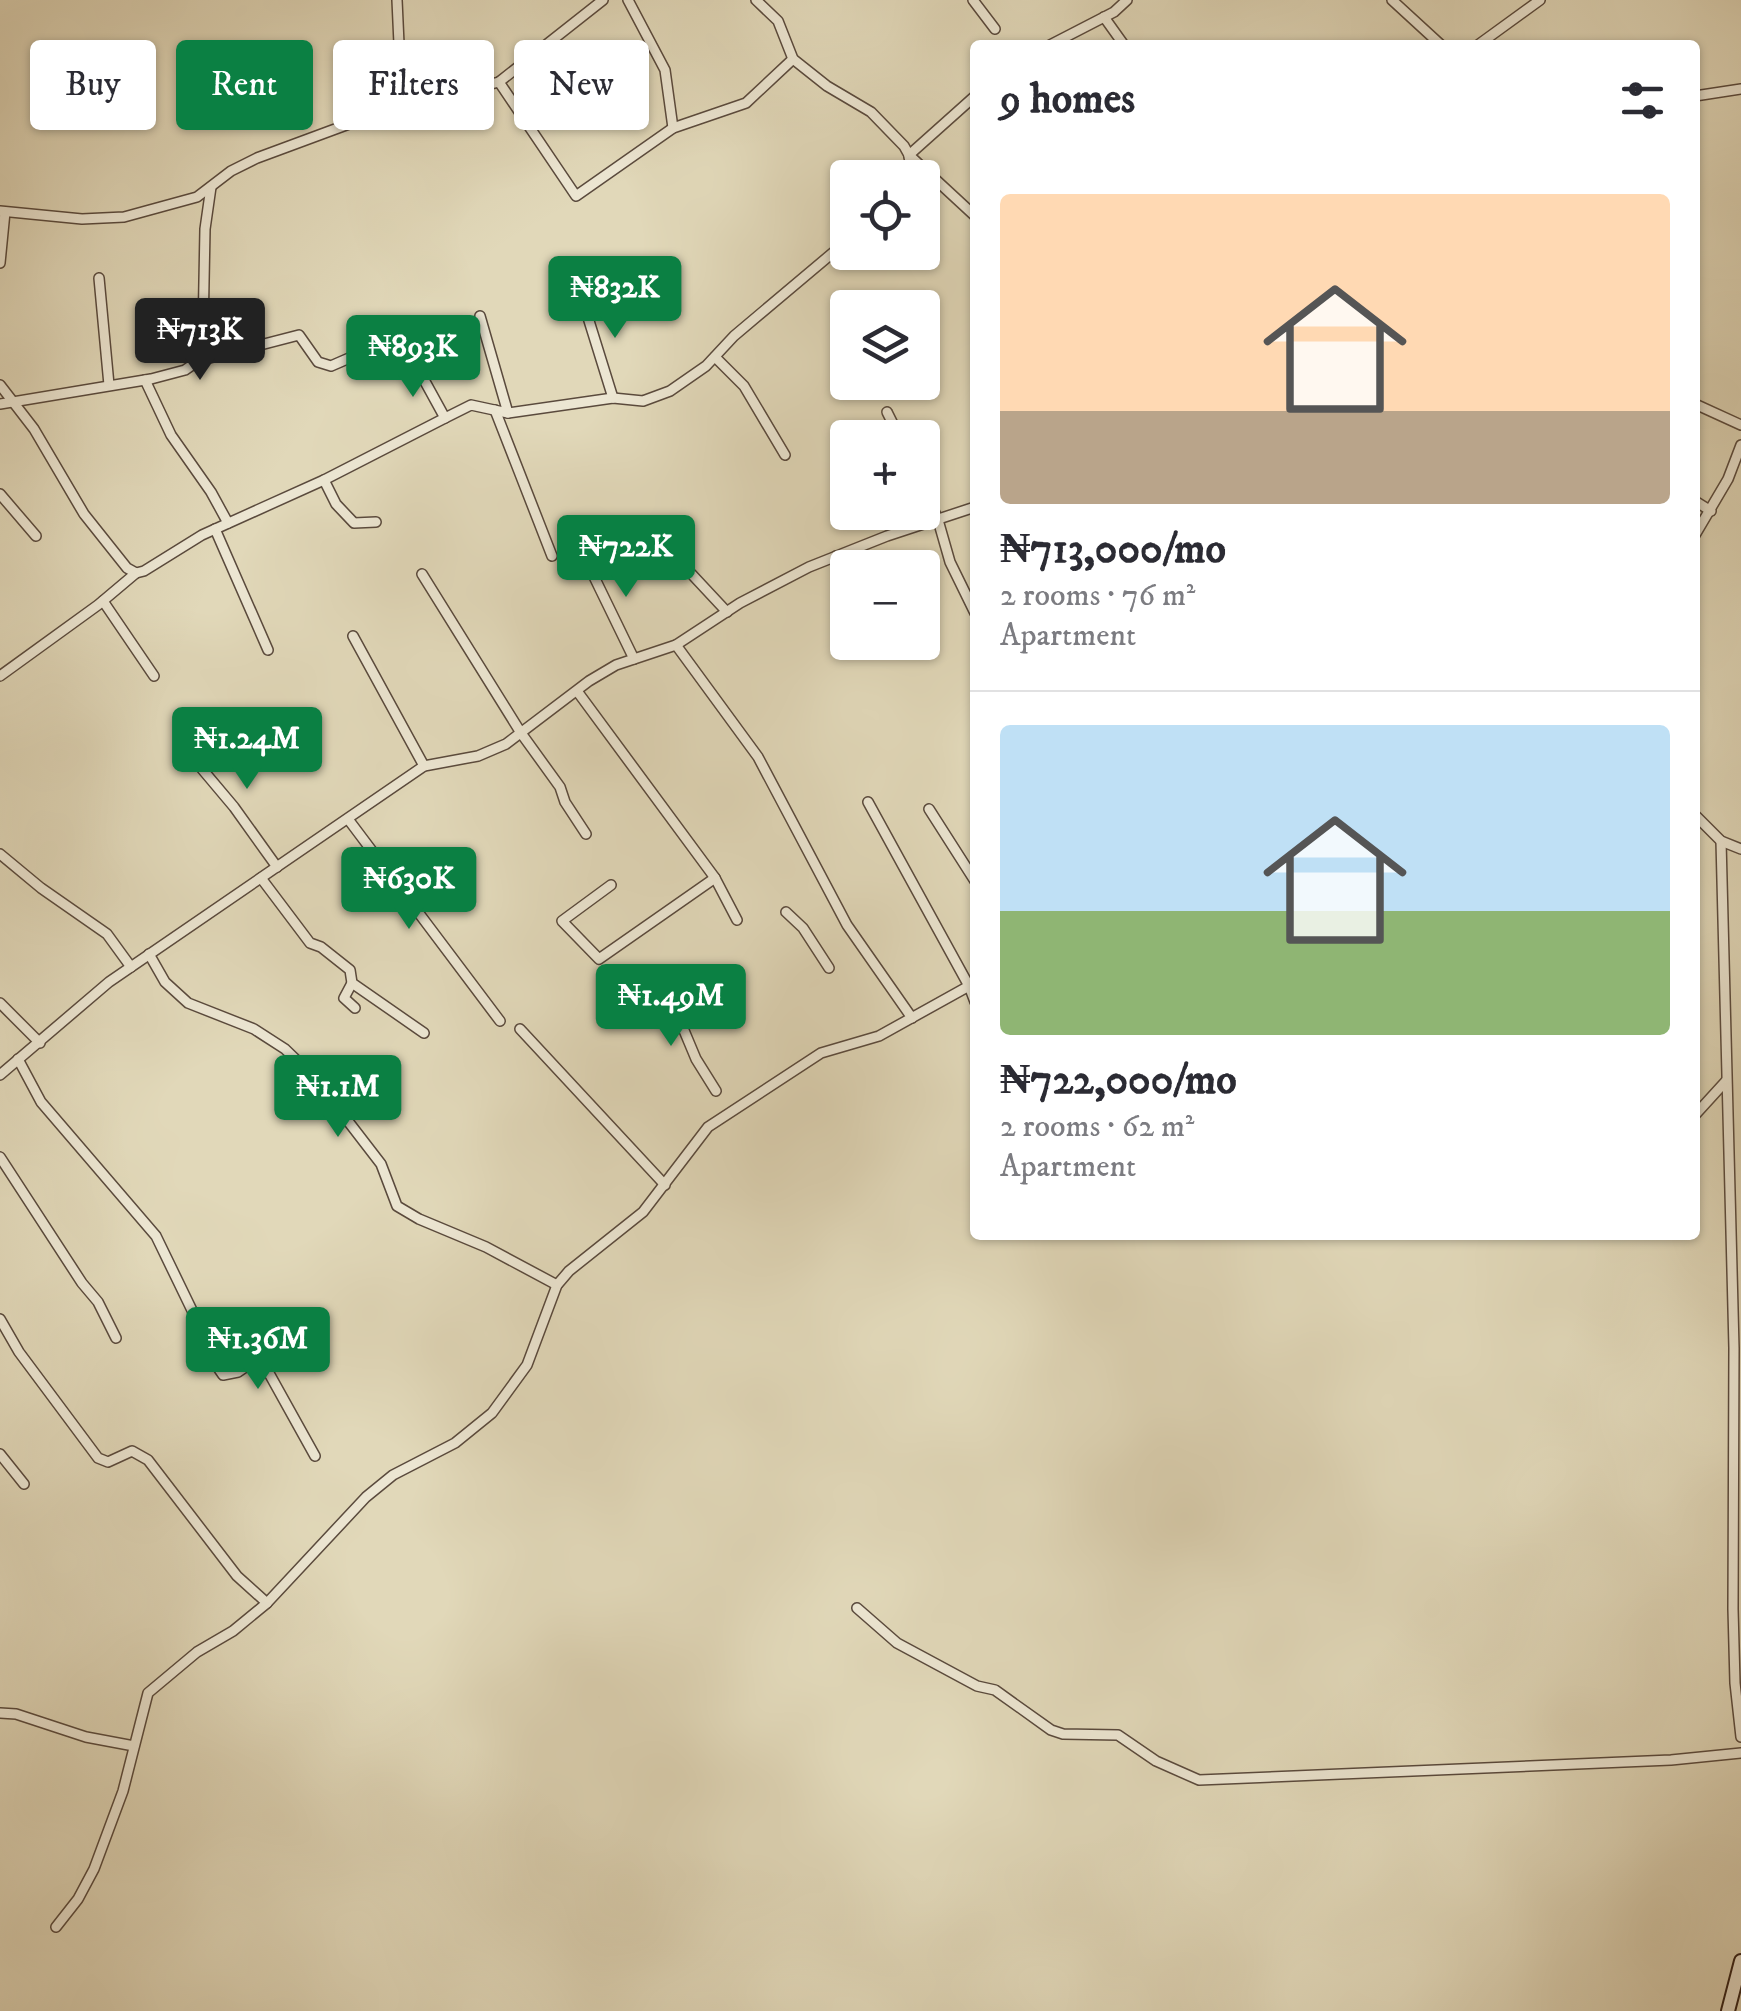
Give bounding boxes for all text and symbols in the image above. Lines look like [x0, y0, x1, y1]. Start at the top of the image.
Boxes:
chip: Buy [30, 40, 156, 130]
chip: Rent [176, 40, 313, 130]
chip: Filters [333, 40, 494, 130]
chip: New [514, 40, 649, 130]
icon: filters [1615, 73, 1670, 128]
text: 9 homes [1000, 74, 1135, 126]
map controls [830, 160, 940, 660]
button: locate [830, 160, 940, 270]
pin: ₦832K [545, 256, 685, 341]
icon: home [1245, 259, 1425, 439]
text: ₦832K [570, 268, 660, 308]
button: layers [830, 290, 940, 400]
pin: ₦713K [130, 298, 270, 383]
text: ₦713K [157, 310, 243, 350]
pin: ₦893K [343, 315, 483, 400]
text: ₦893K [368, 327, 458, 367]
button: + [830, 420, 940, 530]
pin: ₦722K [556, 515, 696, 600]
text: ₦713,000/mo [1000, 524, 1226, 576]
text: ₦722K [579, 527, 673, 567]
button: − [830, 550, 940, 660]
text: 2 rooms · 76 m² [1000, 576, 1195, 616]
text: Apartment [1000, 616, 1136, 656]
pin: ₦1.24M [166, 707, 328, 792]
text: ₦1.24M [194, 719, 300, 759]
icon: home [1245, 790, 1425, 970]
pin: ₦630K [339, 847, 479, 932]
text: ₦630K [363, 859, 455, 899]
pin: ₦1.49M [590, 964, 752, 1049]
text: ₦1.49M [618, 976, 724, 1016]
pin: ₦1.1M [268, 1055, 408, 1140]
text: ₦722,000/mo [1000, 1055, 1237, 1107]
text: ₦1.1M [296, 1067, 380, 1107]
text: 2 rooms · 62 m² [1000, 1107, 1194, 1147]
text: Apartment [1000, 1147, 1136, 1187]
pin: ₦1.36M [177, 1307, 339, 1392]
text: ₦1.36M [208, 1319, 308, 1359]

